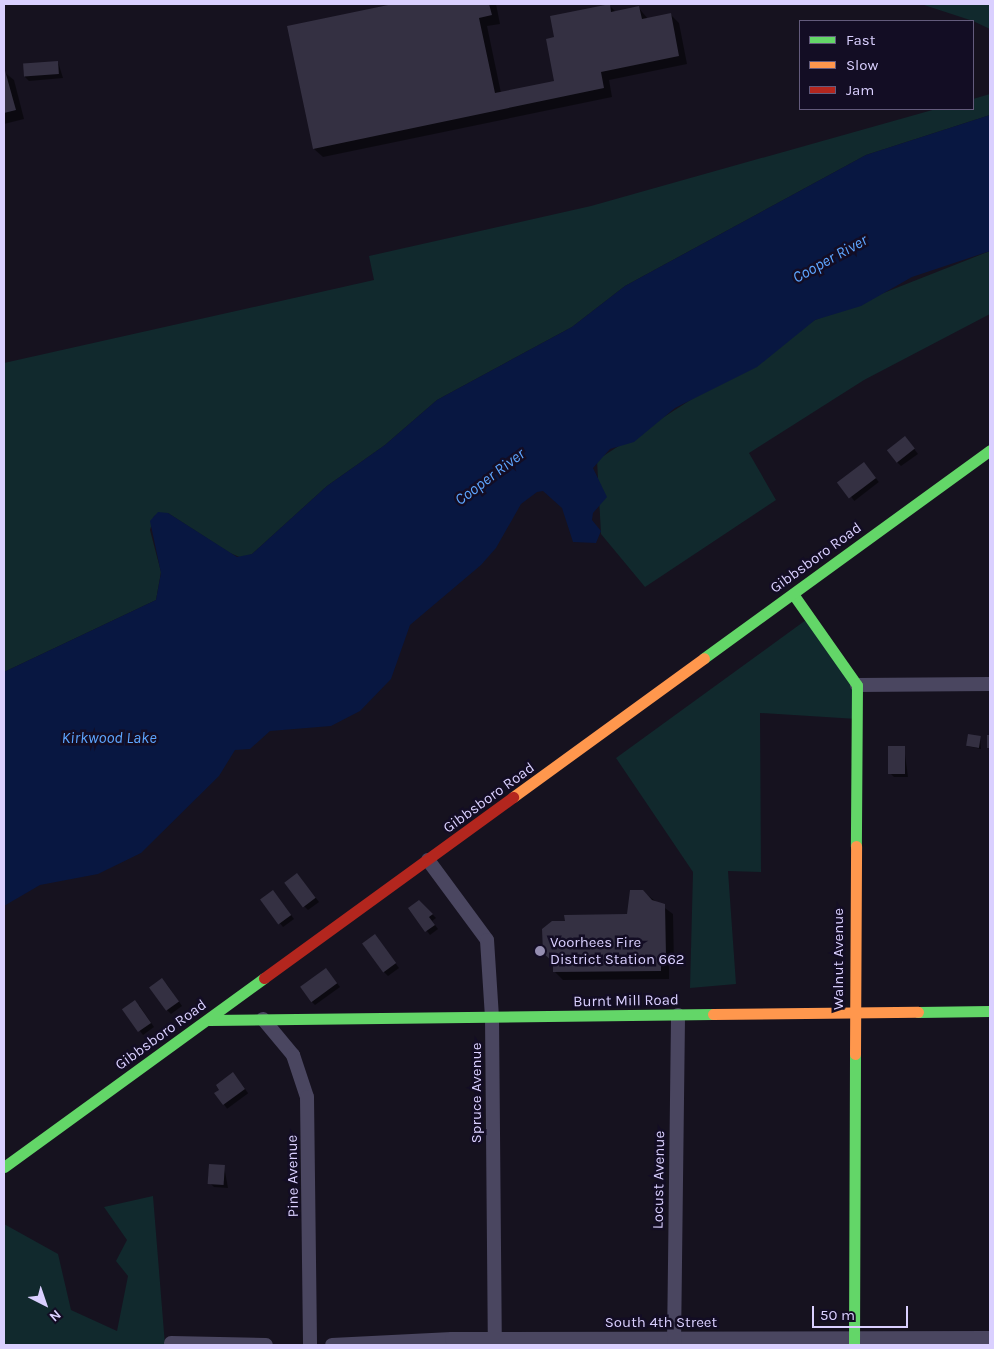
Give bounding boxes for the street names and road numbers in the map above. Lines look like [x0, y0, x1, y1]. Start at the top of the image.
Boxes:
street label: Gibbsboro Road [767, 519, 865, 597]
street label: Gibbsboro Road [440, 759, 538, 837]
street label: Walnut Avenue [830, 908, 848, 1010]
street label: Burnt Mill Road [573, 991, 679, 1011]
street label: Gibbsboro Road [112, 996, 210, 1074]
street label: Spruce Avenue [468, 1043, 486, 1143]
street label: Locust Avenue [649, 1131, 669, 1229]
street label: Pine Avenue [283, 1135, 303, 1217]
street label: South 4th Street [605, 1314, 717, 1332]

